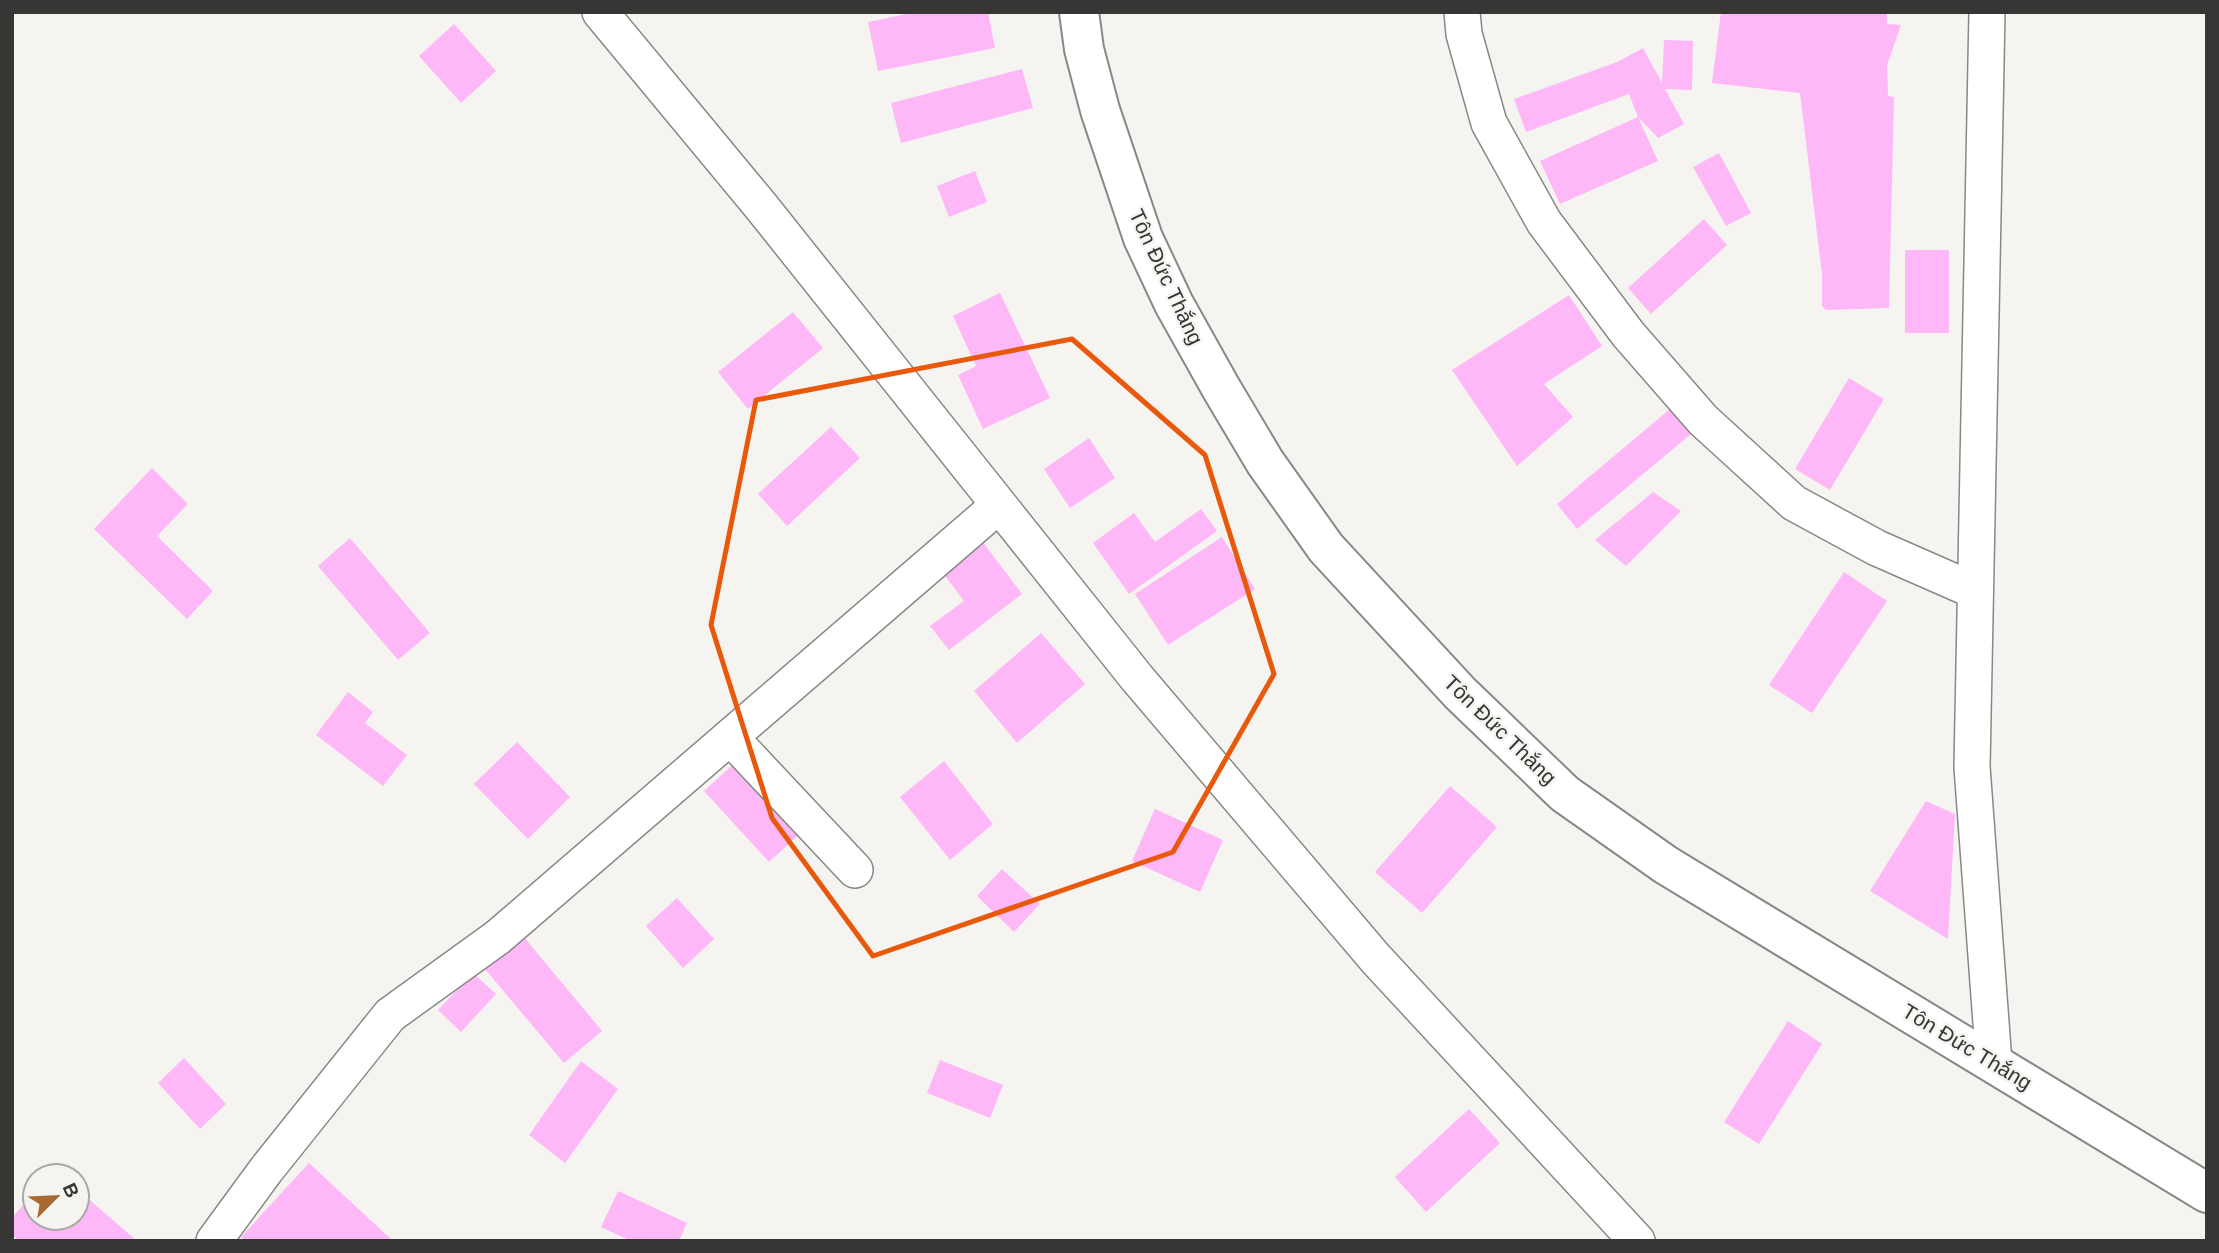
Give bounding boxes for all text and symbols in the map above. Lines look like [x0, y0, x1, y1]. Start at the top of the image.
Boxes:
street label: Tôn Đức Thắng [1125, 205, 1208, 348]
street label: Tôn Đức Thắng [1440, 670, 1561, 789]
street label: Tôn Đức Thắng [1898, 999, 2036, 1094]
north arrow [21, 1162, 91, 1232]
text: B [59, 1180, 83, 1201]

